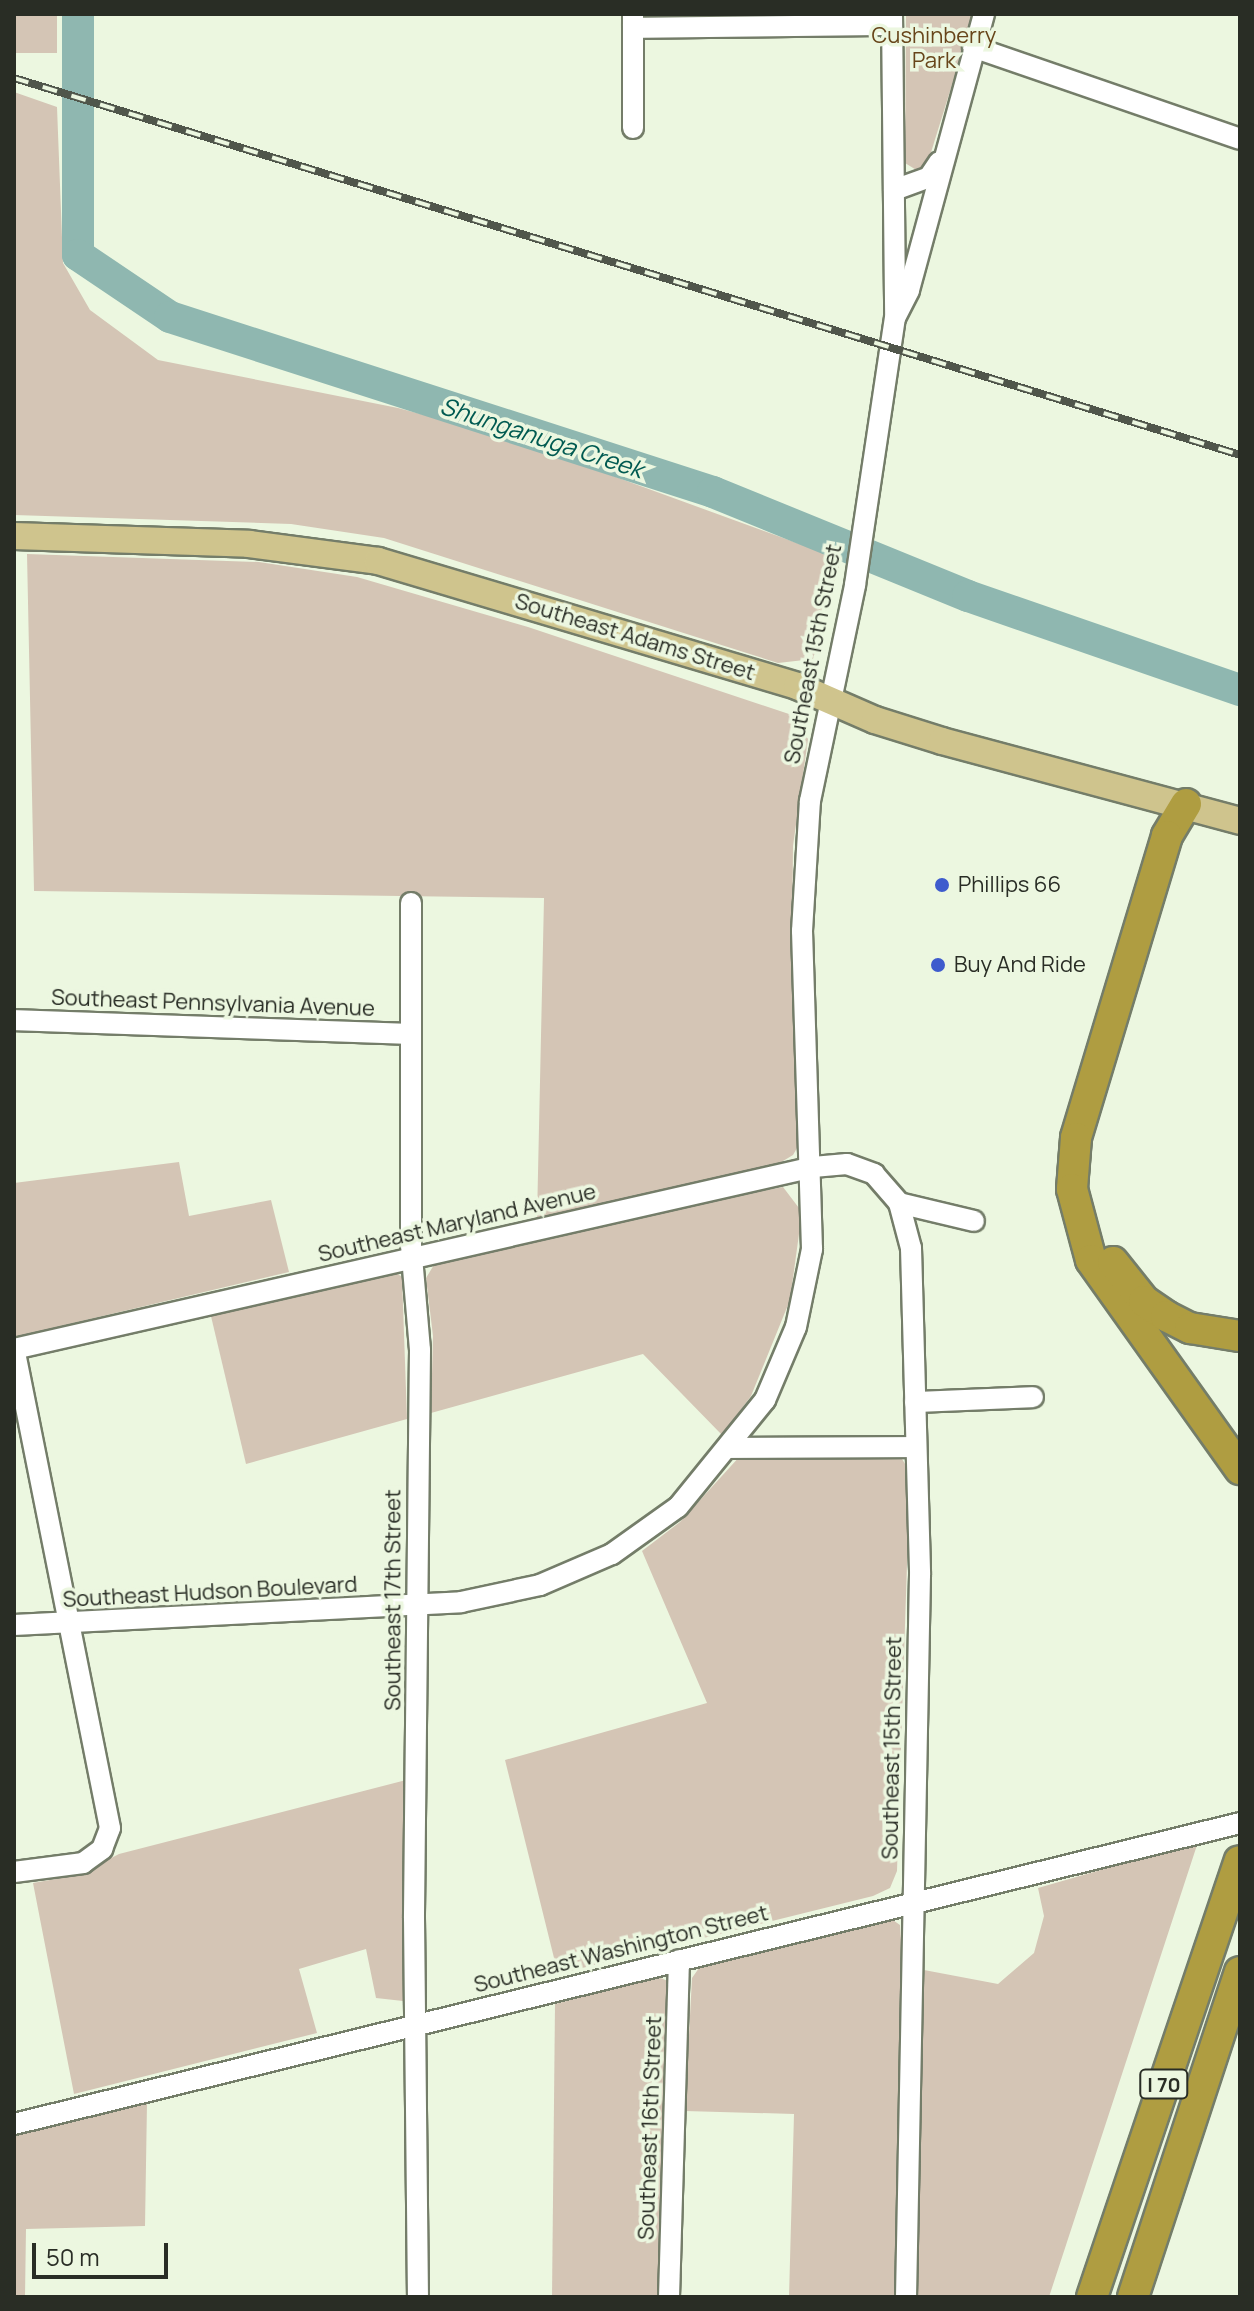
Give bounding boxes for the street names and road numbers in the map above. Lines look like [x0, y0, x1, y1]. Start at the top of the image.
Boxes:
street label: Southeast 15th Street [779, 542, 847, 766]
street label: Southeast Adams Street [512, 588, 758, 686]
street label: Southeast Pennsylvania Avenue [51, 984, 375, 1022]
street label: Southeast Maryland Avenue [315, 1178, 599, 1268]
street label: Southeast 17th Street [380, 1489, 406, 1711]
street label: Southeast Hudson Boulevard [62, 1571, 358, 1613]
street label: Southeast 15th Street [877, 1636, 907, 1860]
street label: Southeast Washington Street [471, 1900, 771, 1998]
street label: Southeast 16th Street [633, 2015, 667, 2241]
road number: I 70 [1138, 2068, 1190, 2100]

